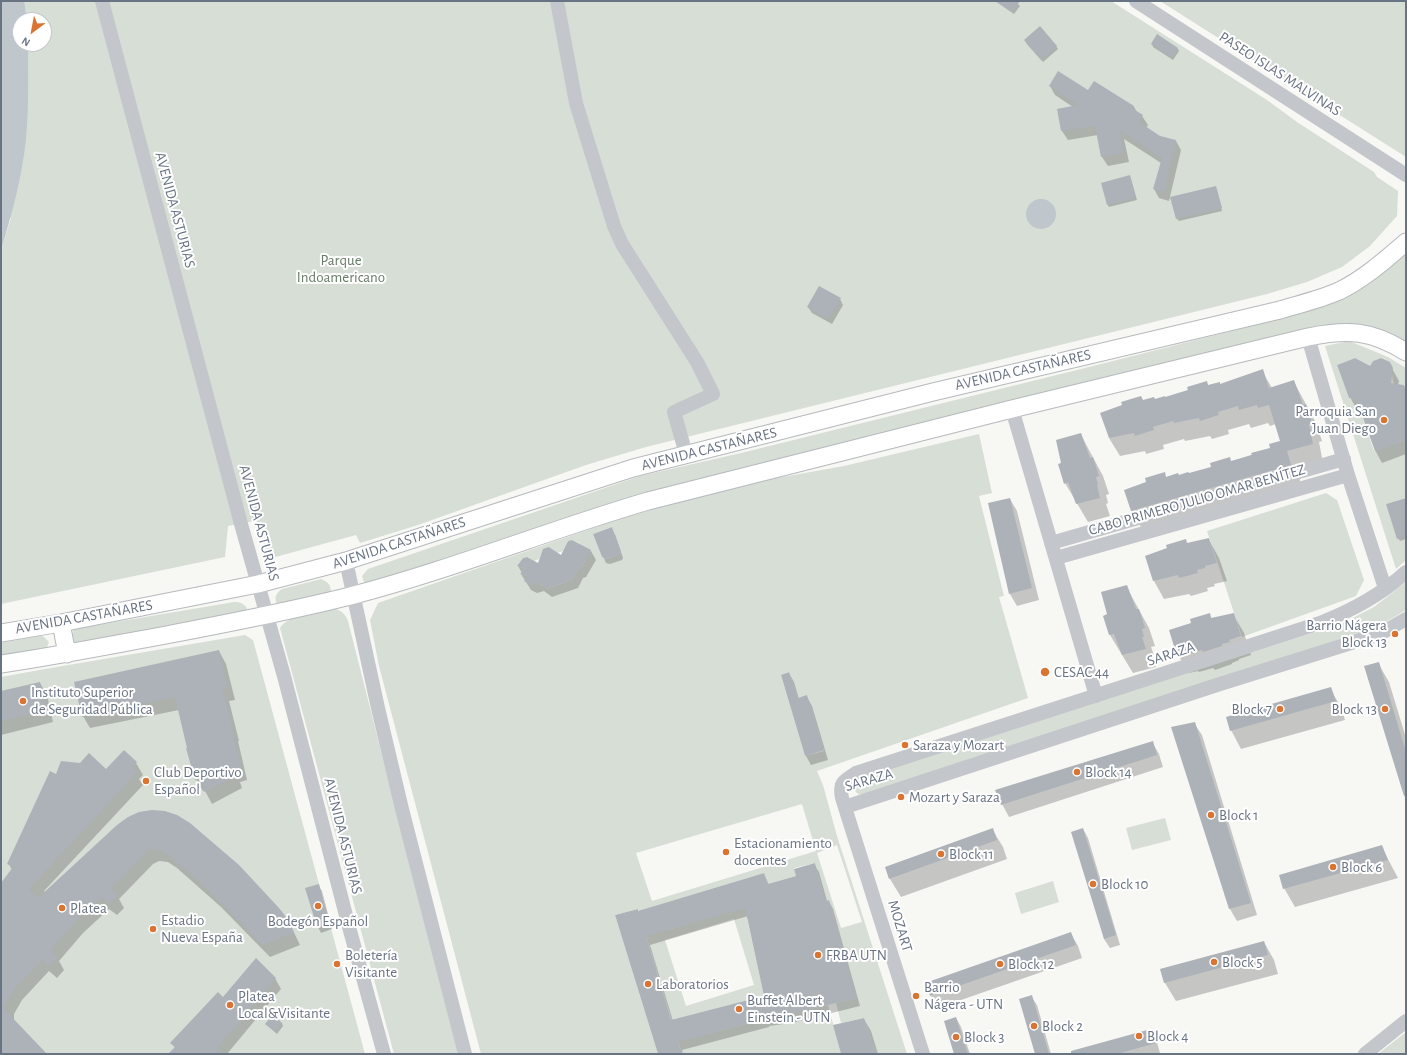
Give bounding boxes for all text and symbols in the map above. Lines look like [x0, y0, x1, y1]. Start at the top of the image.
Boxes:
north arrow [12, 12, 52, 52]
street label: PASEO ISLAS MALVINAS [1216, 28, 1344, 120]
text: N [20, 35, 32, 48]
street label: AVENIDA ASTURIAS [151, 150, 199, 270]
park label: Parque Indoamericano [297, 251, 385, 286]
street label: AVENIDA CASTAÑARES [953, 346, 1093, 394]
place label: Parroquia San Juan Diego [1295, 402, 1376, 437]
marker: Parroquia San Juan Diego [1379, 415, 1389, 425]
street label: AVENIDA CASTAÑARES [639, 423, 779, 475]
street label: CABO PRIMERO JULIO OMAR BENÍTEZ [1087, 460, 1307, 540]
street label: AVENIDA ASTURIAS [235, 463, 283, 583]
street label: AVENIDA CASTAÑARES [330, 513, 468, 573]
street label: AVENIDA CASTAÑARES [14, 596, 154, 638]
place label: Barrio Nágera Block 13 [1306, 616, 1387, 651]
marker: Barrio Nágera Block 13 [1390, 629, 1400, 639]
street label: SARAZA [1145, 638, 1197, 670]
place label: CESAC 44 [1054, 663, 1109, 681]
marker: CESAC 44 [1039, 666, 1051, 678]
place label: Instituto Superior de Seguridad Pública [31, 683, 153, 718]
marker: Instituto Superior de Seguridad Pública [18, 696, 28, 706]
place label: Block 7 [1232, 700, 1272, 718]
place label: Block 13 [1331, 700, 1377, 718]
marker: Block 7 [1275, 704, 1285, 714]
marker: Block 13 [1380, 704, 1390, 714]
place label: Saraza y Mozart [913, 736, 1004, 754]
marker: Saraza y Mozart [900, 740, 910, 750]
place label: Club Deportivo Español [154, 763, 242, 798]
place label: Block 14 [1085, 763, 1132, 781]
street label: SARAZA [843, 765, 895, 795]
marker: Block 14 [1072, 767, 1082, 777]
marker: Club Deportivo Español [141, 776, 151, 786]
street label: AVENIDA ASTURIAS [320, 776, 366, 896]
place label: Mozart y Saraza [909, 788, 1000, 806]
marker: Mozart y Saraza [896, 792, 906, 802]
place label: Block 1 [1219, 806, 1258, 824]
marker: Block 1 [1206, 810, 1216, 820]
place label: Estacionamiento docentes [734, 834, 832, 869]
place label: Block 11 [949, 845, 994, 863]
marker: Estacionamiento docentes [721, 847, 731, 857]
marker: Block 11 [936, 849, 946, 859]
place label: Block 6 [1341, 858, 1382, 876]
marker: Block 6 [1328, 862, 1338, 872]
place label: Block 10 [1101, 875, 1148, 893]
marker: Block 10 [1088, 879, 1098, 889]
street label: MOZART [884, 898, 916, 954]
place label: Platea [70, 899, 107, 917]
marker: Bodegón Español [313, 901, 323, 911]
marker: Platea [57, 903, 67, 913]
place label: Estadio Nueva España [161, 911, 243, 946]
place label: Bodegón Español [268, 912, 368, 930]
marker: Estadio Nueva España [148, 924, 158, 934]
place label: Boletería Visitante [345, 946, 398, 981]
place label: FRBA UTN [826, 946, 887, 964]
marker: FRBA UTN [813, 950, 823, 960]
place label: Block 5 [1222, 953, 1262, 971]
place label: Block 12 [1008, 955, 1054, 973]
marker: Block 5 [1209, 957, 1219, 967]
marker: Boletería Visitante [332, 959, 342, 969]
marker: Block 12 [995, 959, 1005, 969]
place label: Laboratorios [656, 975, 729, 993]
place label: Barrio Nágera - UTN [924, 978, 1003, 1013]
marker: Laboratorios [643, 979, 653, 989]
place label: Platea Local&Visitante [238, 987, 330, 1022]
place label: Buffet Albert Einstein - UTN [747, 991, 831, 1026]
marker: Barrio Nágera - UTN [911, 991, 921, 1001]
marker: Platea Local&Visitante [225, 1000, 235, 1010]
marker: Buffet Albert Einstein - UTN [734, 1004, 744, 1014]
place label: Block 2 [1042, 1017, 1083, 1035]
marker: Block 2 [1029, 1021, 1039, 1031]
place label: Block 4 [1147, 1027, 1188, 1045]
place label: Block 3 [964, 1028, 1004, 1046]
marker: Block 4 [1134, 1031, 1144, 1041]
marker: Block 3 [951, 1032, 961, 1042]

